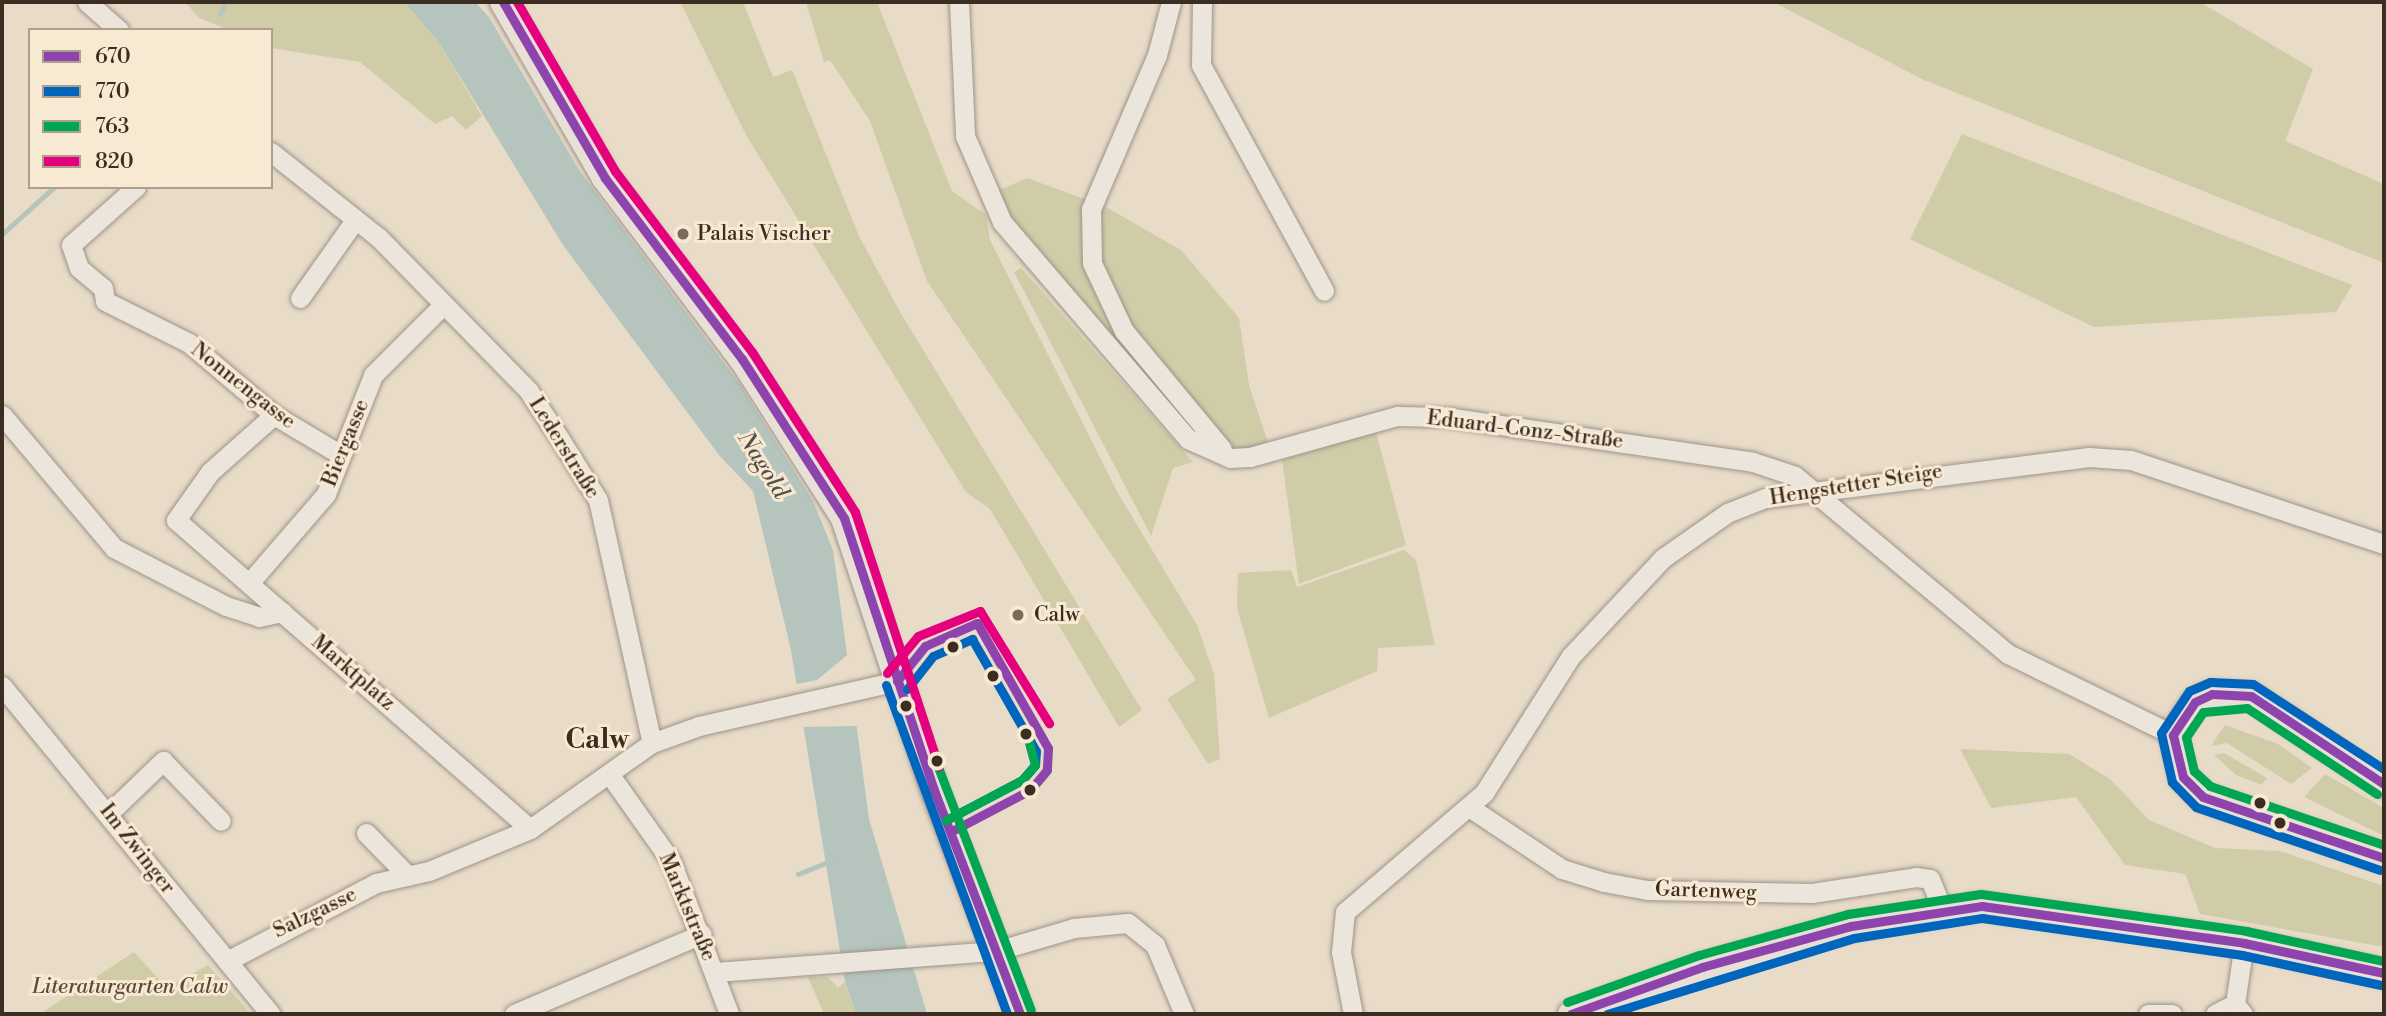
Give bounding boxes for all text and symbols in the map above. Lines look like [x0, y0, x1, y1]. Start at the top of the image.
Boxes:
legend [28, 28, 273, 189]
text: 670 [95, 44, 131, 70]
text: 770 [95, 79, 130, 105]
text: 763 [95, 114, 129, 140]
text: 820 [95, 149, 134, 175]
place label: Palais Vischer [697, 221, 831, 247]
marker: Palais Vischer [675, 226, 691, 242]
street label: Nonnengasse [186, 337, 300, 435]
street label: Lederstraße [523, 393, 605, 503]
street label: Biergasse [317, 396, 375, 490]
street label: Eduard-Conz-Straße [1425, 405, 1625, 455]
water label: Nagold [732, 426, 794, 504]
street label: Hengstetter Steige [1768, 459, 1944, 511]
place label: Calw [1034, 602, 1080, 628]
marker: Calw [1008, 605, 1028, 625]
street label: Marktplatz [306, 630, 400, 716]
unlabelled marker [946, 640, 960, 654]
unlabelled marker [986, 669, 1000, 683]
unlabelled marker [899, 699, 913, 713]
district label: Calw [565, 723, 629, 757]
unlabelled marker [1019, 727, 1033, 741]
unlabelled marker [930, 754, 944, 768]
unlabelled marker [1023, 783, 1037, 797]
unlabelled marker [2253, 796, 2267, 810]
street label: Im Zwinger [94, 799, 180, 899]
unlabelled marker [2273, 816, 2287, 830]
street label: Marktstraße [653, 849, 721, 965]
street label: Gartenweg [1655, 877, 1757, 905]
street label: Salzgasse [269, 882, 361, 944]
park label: Literaturgarten Calw [32, 974, 228, 1000]

